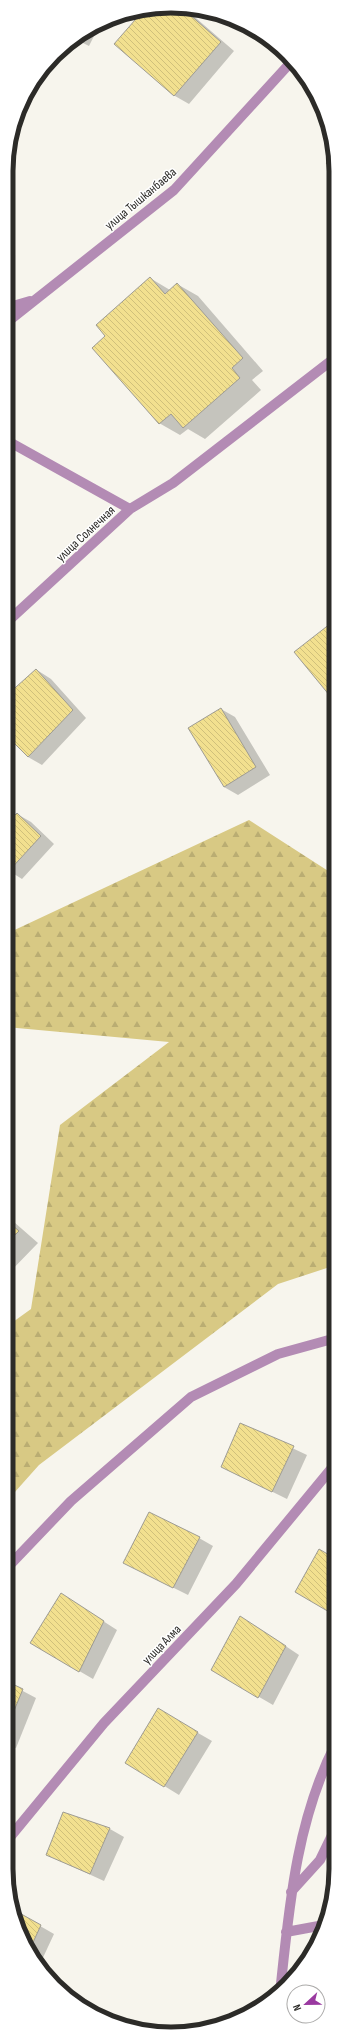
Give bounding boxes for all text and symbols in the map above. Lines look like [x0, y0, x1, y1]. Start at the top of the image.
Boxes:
street label: улица Тышканбаева [102, 164, 180, 233]
street label: улица Солнечная [53, 502, 119, 565]
street label: улица Алма [139, 1621, 185, 1668]
north arrow [286, 1984, 326, 2024]
text: N [290, 2002, 304, 2013]

